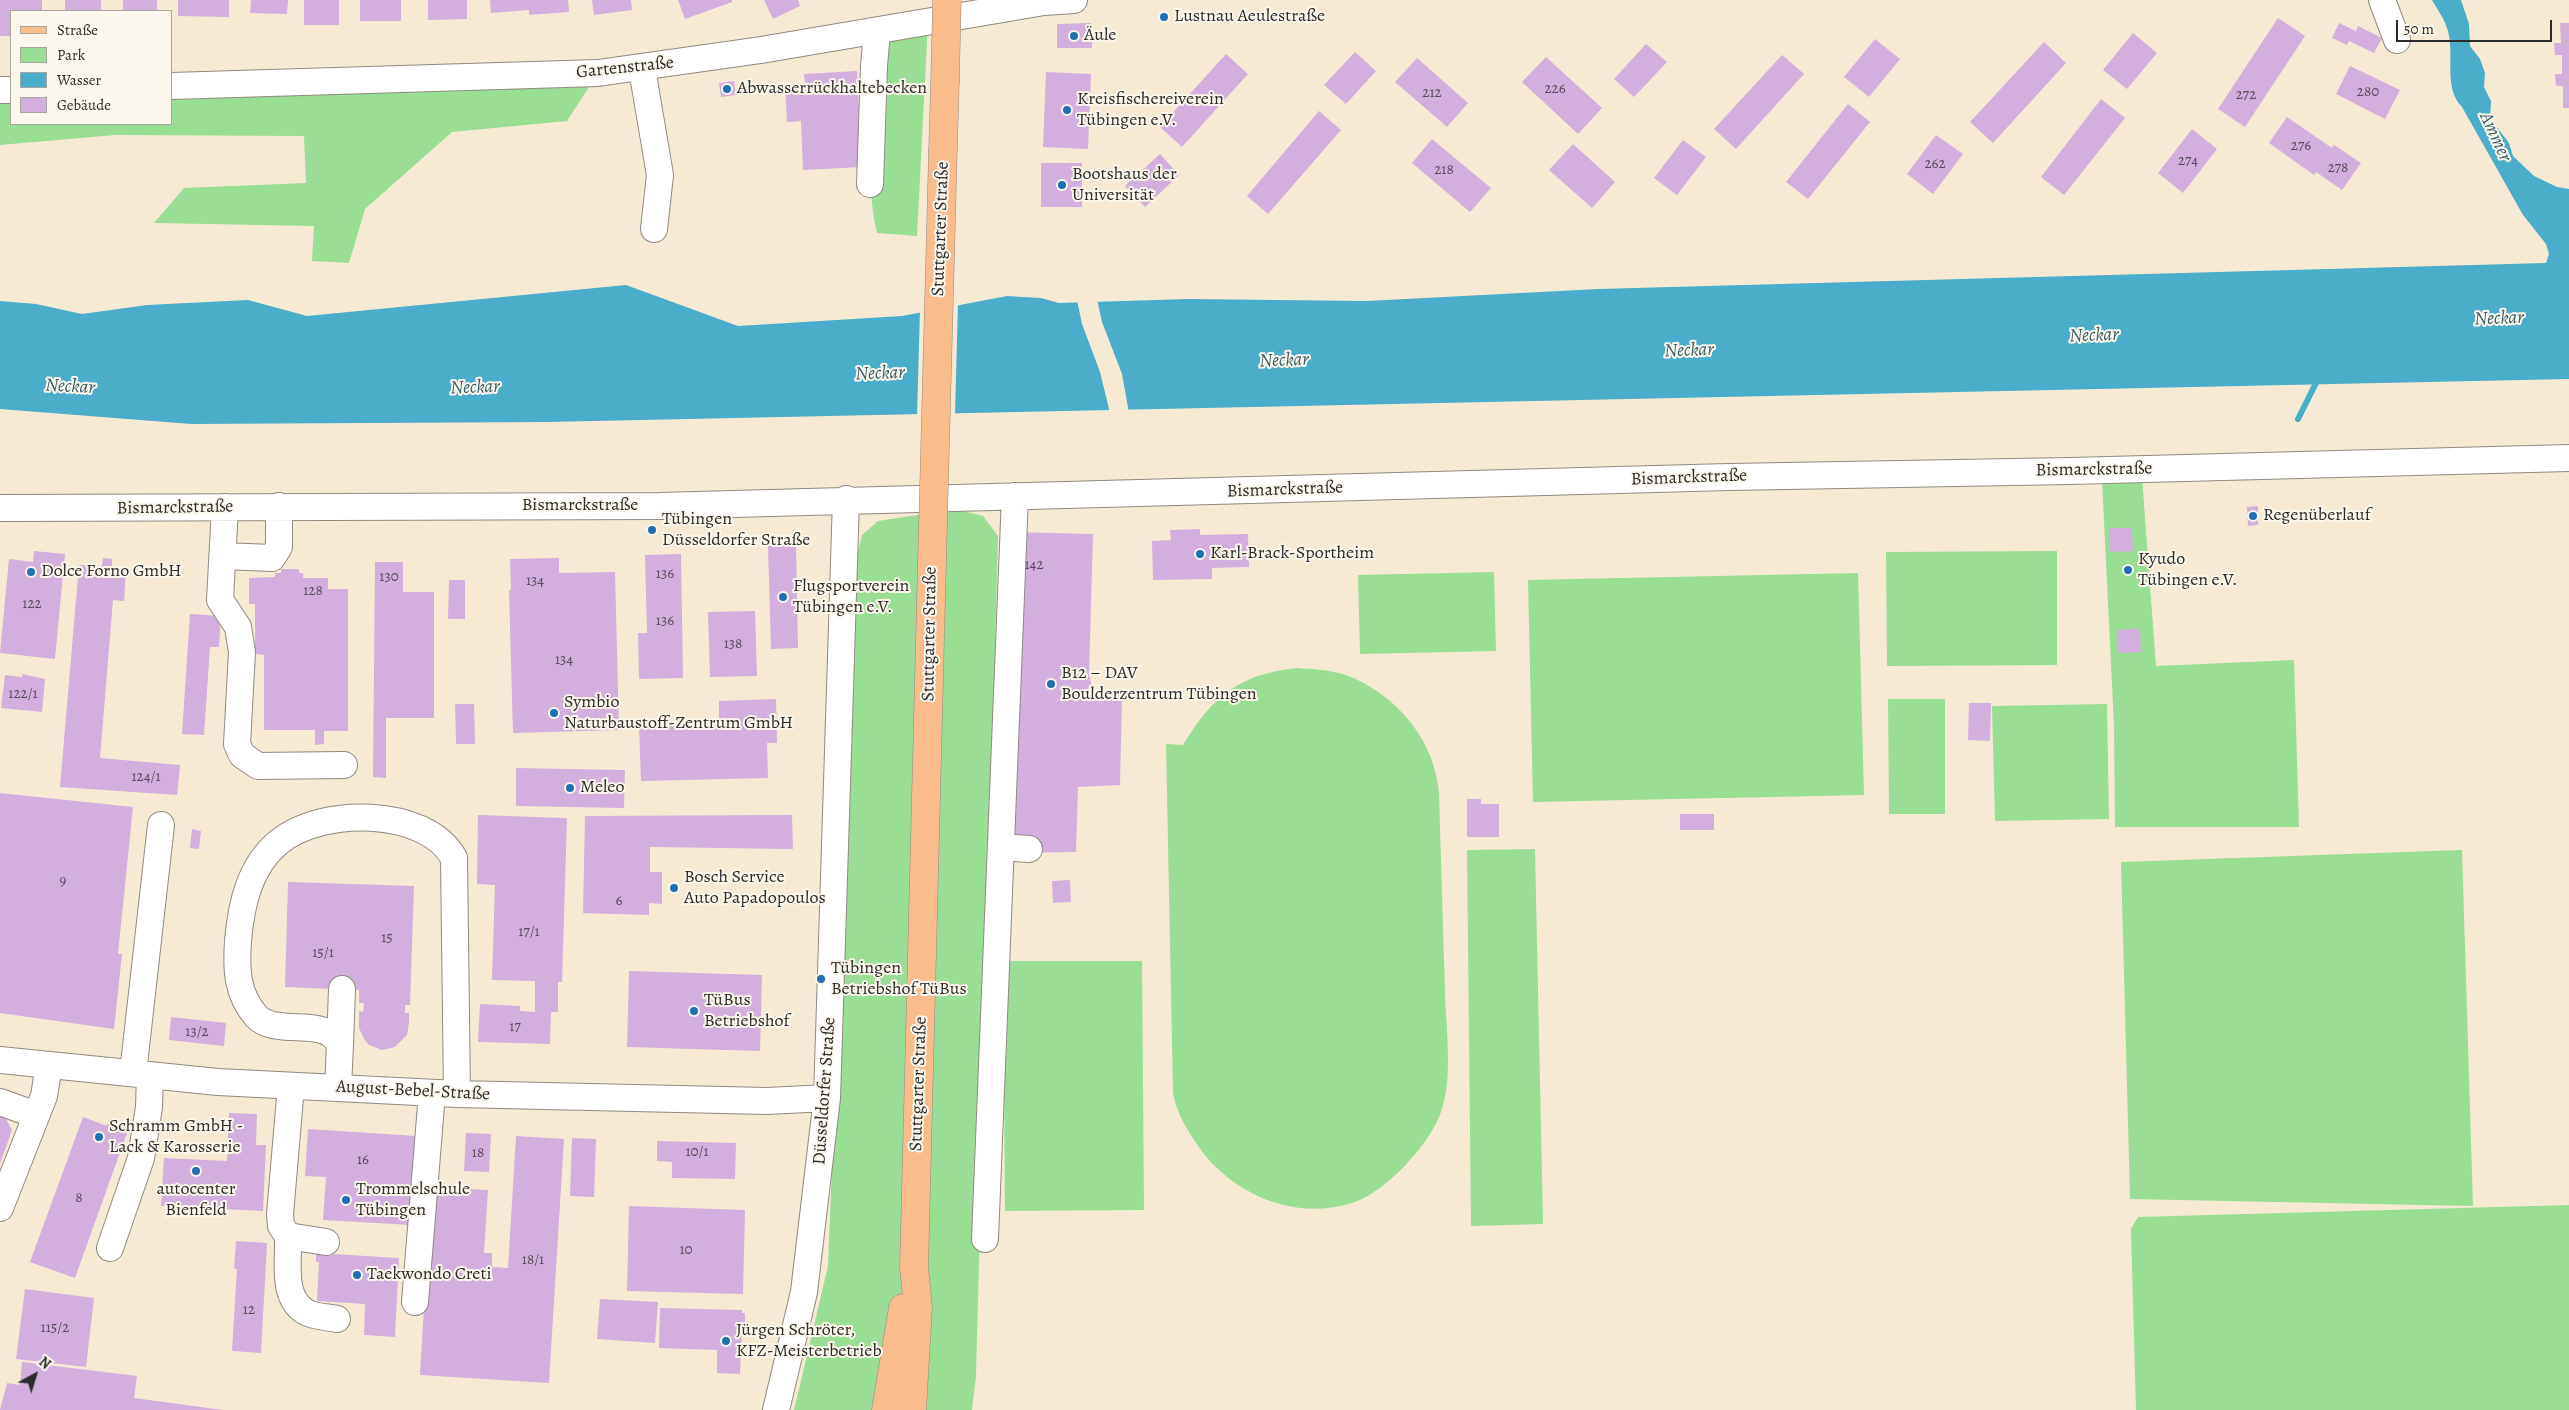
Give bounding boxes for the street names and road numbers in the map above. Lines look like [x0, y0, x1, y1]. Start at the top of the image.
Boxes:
street label: Gartenstraße [575, 52, 675, 84]
street label: Stuttgarter Straße [928, 161, 954, 297]
street label: Bismarckstraße [2036, 458, 2152, 482]
street label: Bismarckstraße [1630, 465, 1748, 491]
street label: Bismarckstraße [1226, 477, 1344, 503]
street label: Bismarckstraße [522, 495, 638, 517]
street label: Bismarckstraße [117, 496, 233, 520]
street label: Stuttgarter Straße [918, 566, 942, 702]
street label: Düsseldorfer Straße [809, 1016, 841, 1166]
street label: Stuttgarter Straße [906, 1016, 932, 1152]
street label: August-Bebel-Straße [335, 1076, 491, 1106]

